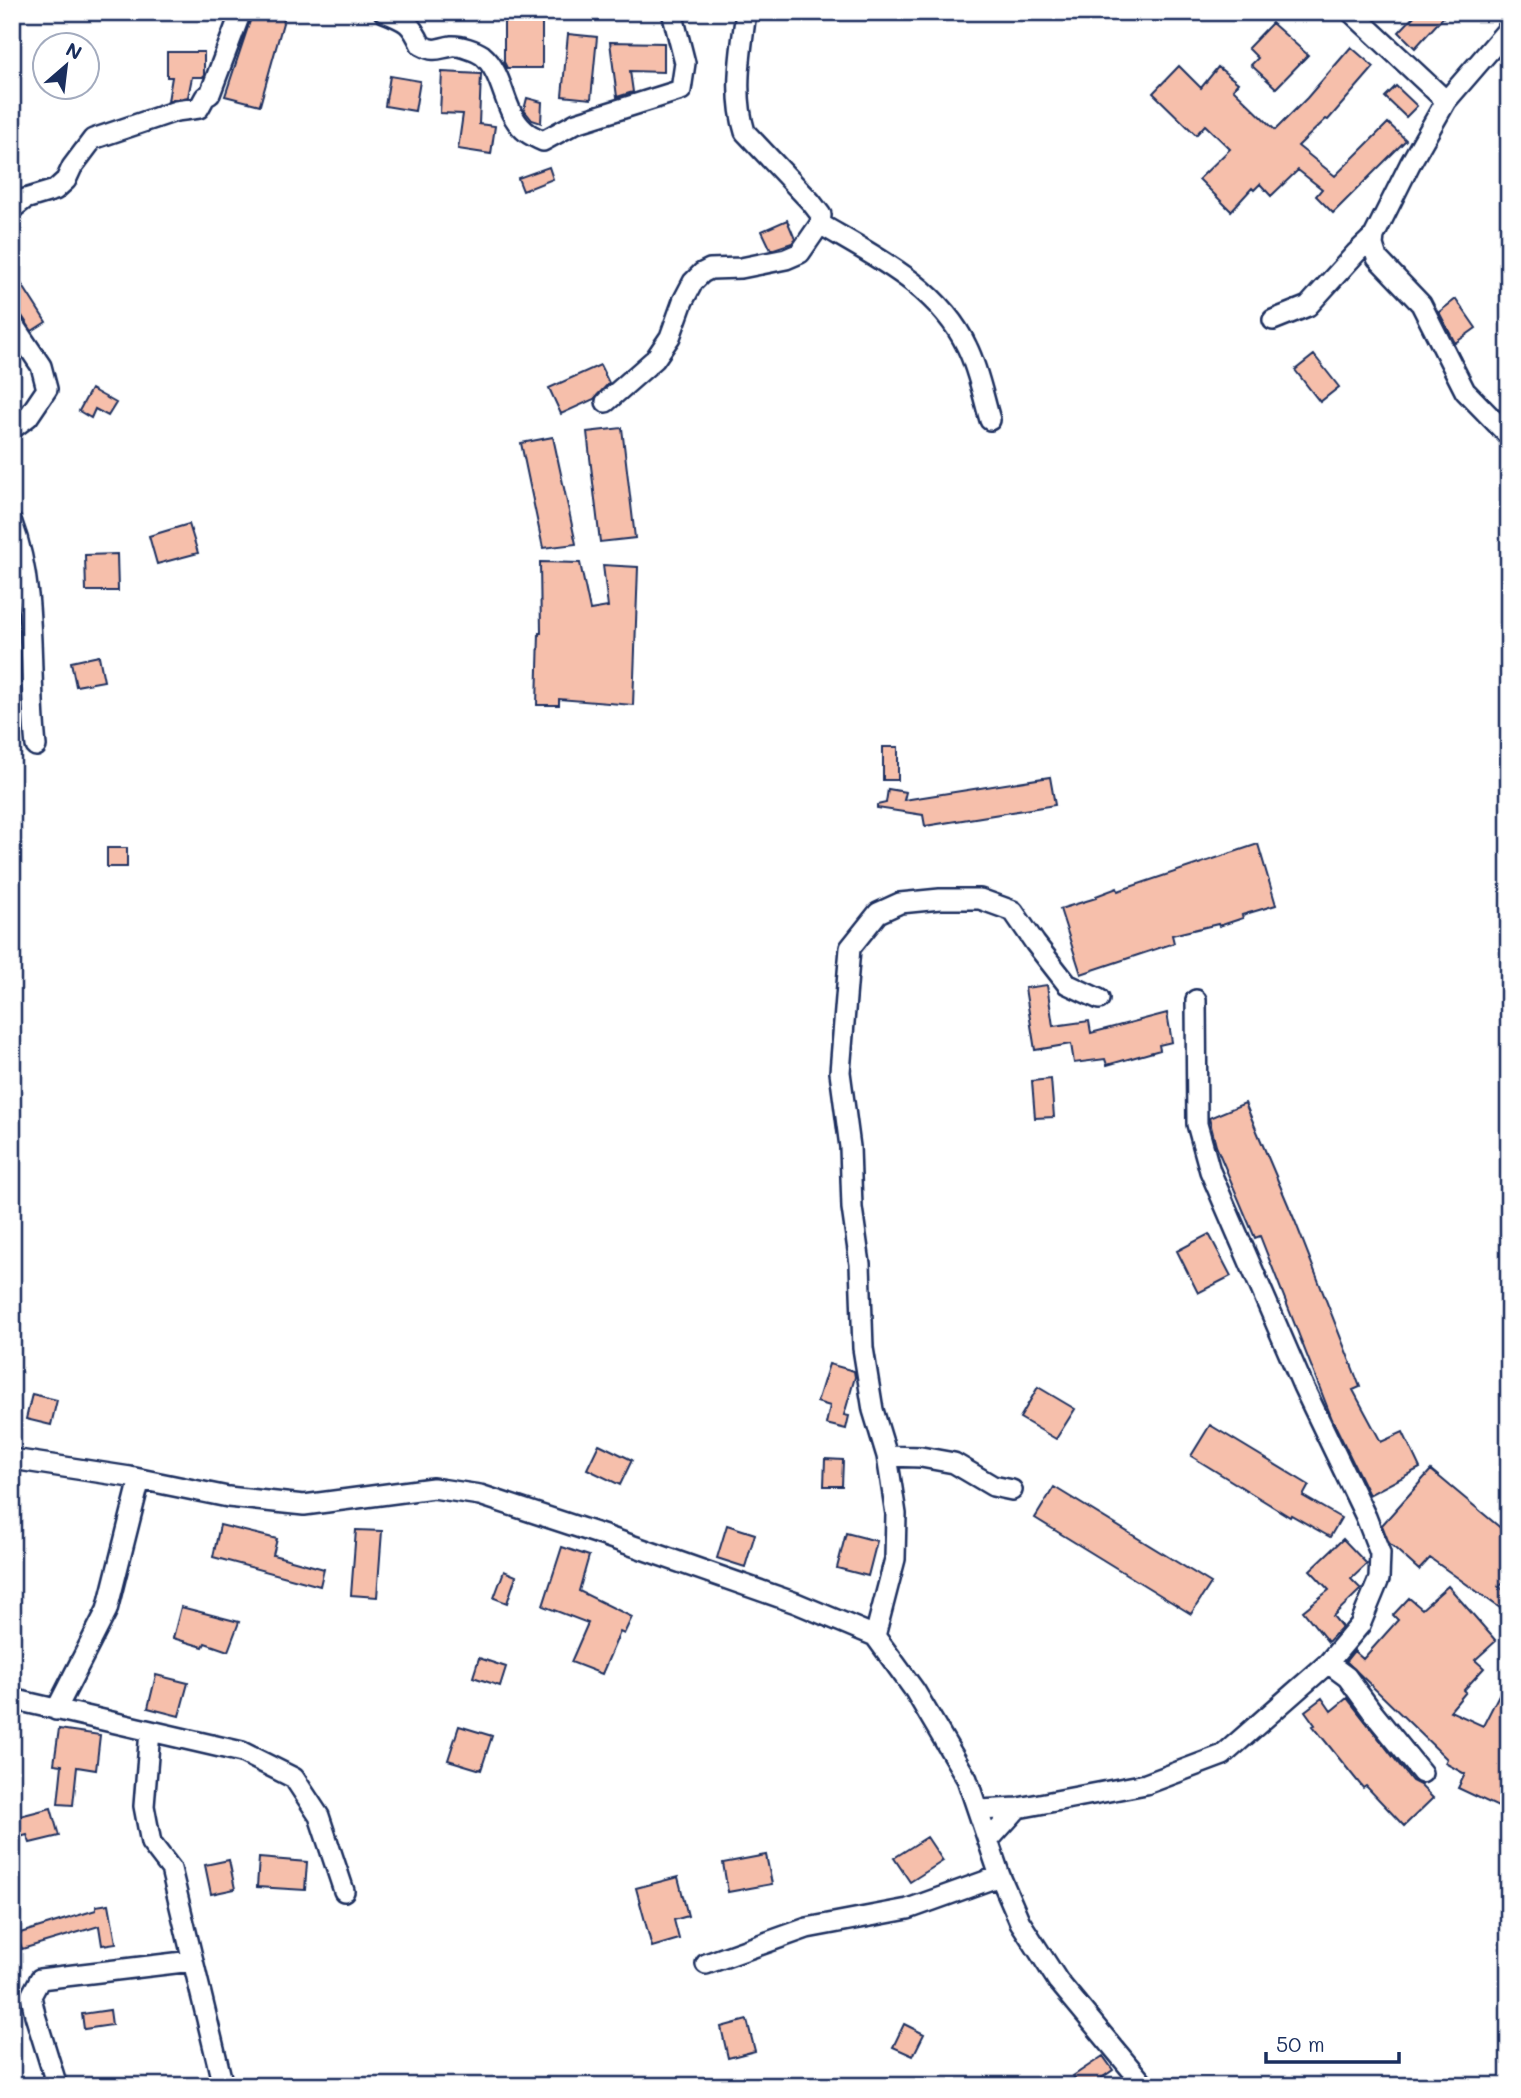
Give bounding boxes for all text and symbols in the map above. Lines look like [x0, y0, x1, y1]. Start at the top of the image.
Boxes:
north arrow [32, 32, 102, 102]
text: N [62, 36, 86, 65]
scale bar [1266, 2021, 1398, 2065]
text: 50 m [1276, 2030, 1325, 2057]

